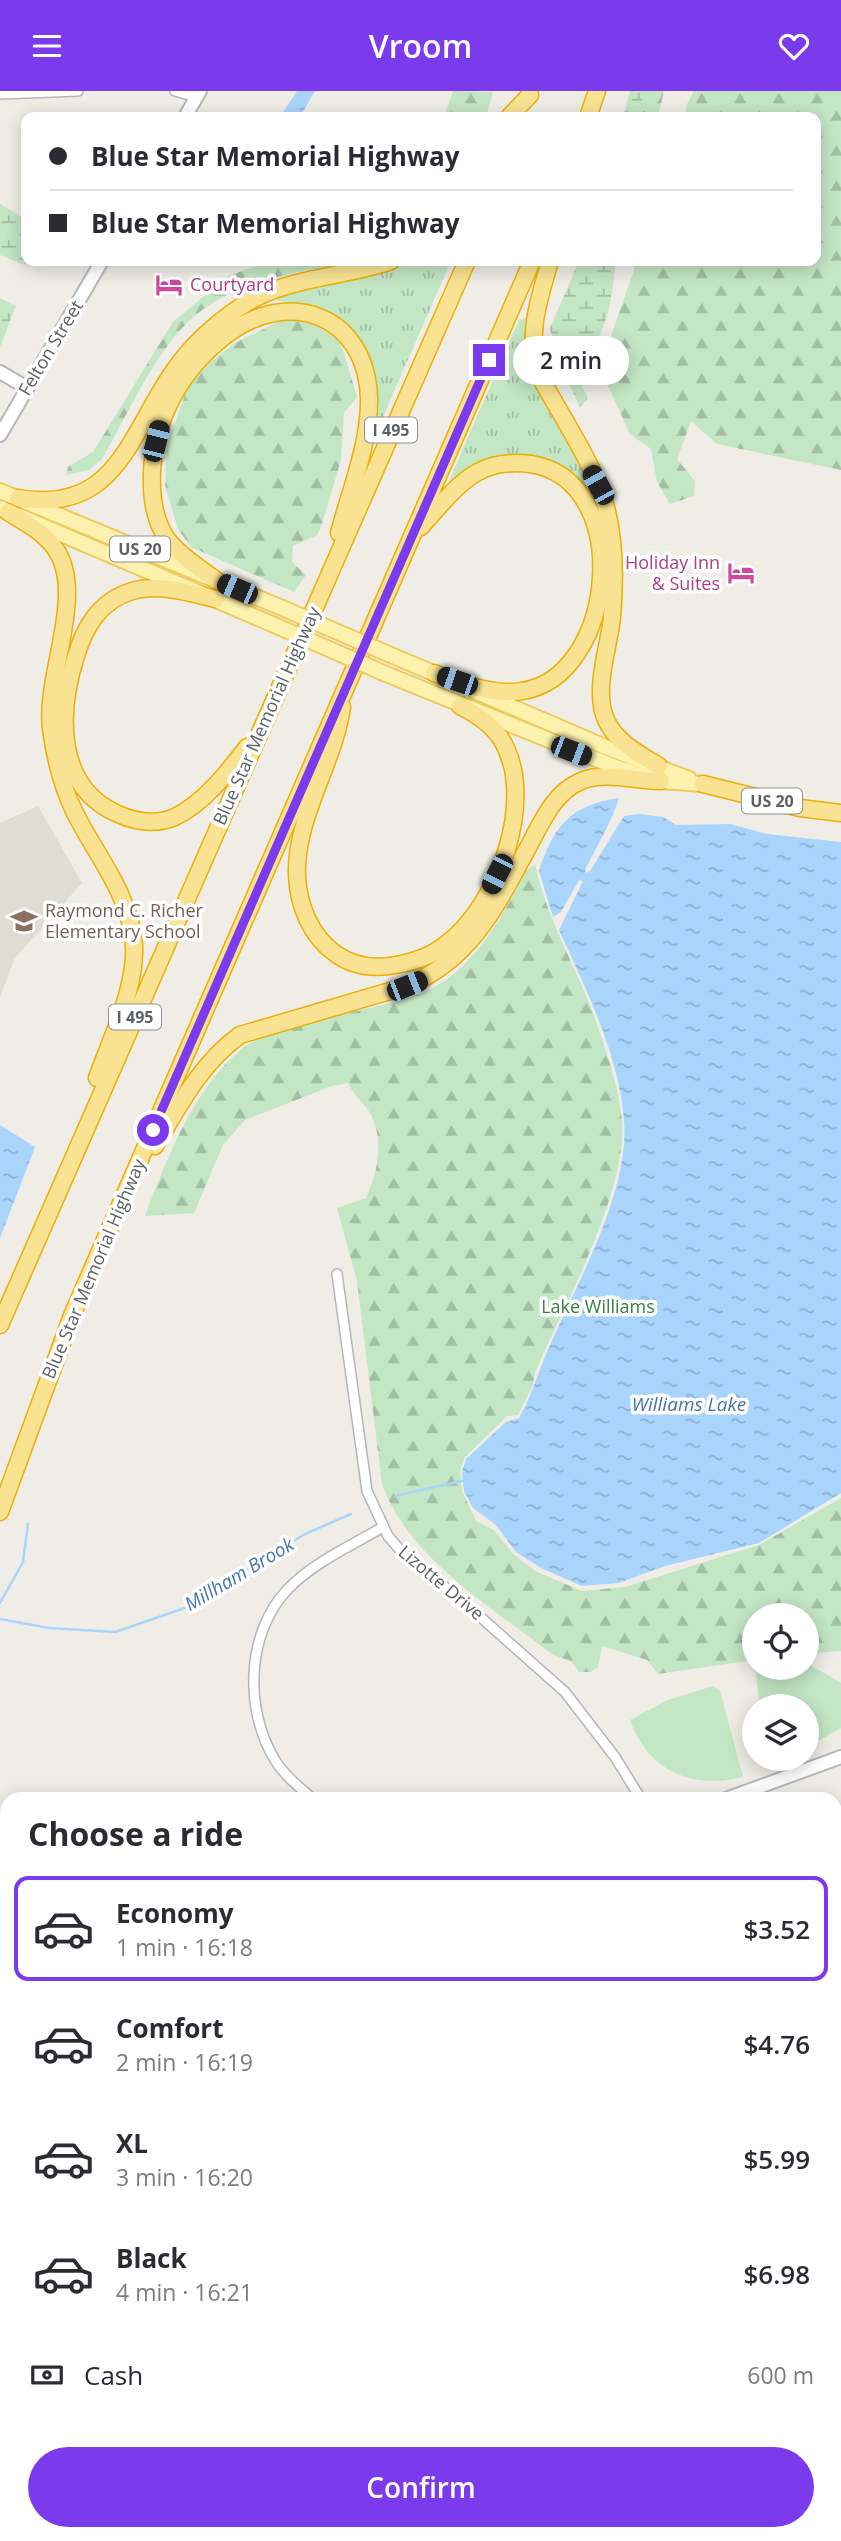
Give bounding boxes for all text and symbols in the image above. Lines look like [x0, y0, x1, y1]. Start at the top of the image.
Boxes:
text: Vroom [369, 24, 472, 67]
icon: menu [28, 27, 66, 65]
icon: heart [775, 27, 813, 65]
text: Blue Star Memorial Highway [91, 138, 459, 174]
text: Blue Star Memorial Highway [91, 205, 459, 241]
hotel icon: Courtyard [154, 270, 184, 300]
place label: Courtyard [190, 272, 274, 296]
street label: Felton Street [12, 295, 88, 400]
callout: 2 min [514, 335, 629, 385]
route end [473, 344, 505, 376]
text: 2 min [540, 344, 602, 376]
road number: I 495 [365, 417, 417, 443]
car [141, 418, 172, 464]
car [579, 462, 618, 508]
road number: US 20 [110, 537, 170, 562]
place label: Holiday Inn & Suites [625, 550, 720, 595]
hotel icon: Holiday Inn & Suites [726, 558, 756, 588]
car [214, 571, 261, 607]
street label: Blue Star Memorial Highway [207, 602, 326, 829]
car [434, 664, 481, 698]
car [548, 734, 595, 768]
road number: US 20 [742, 789, 802, 813]
car [479, 851, 516, 897]
place label: Raymond C. Richer Elementary School [45, 898, 204, 943]
school or university icon: Raymond C. Richer Elementary School [9, 906, 39, 936]
car [384, 968, 431, 1004]
road number: I 495 [109, 1005, 161, 1029]
route start [137, 1114, 169, 1146]
street label: Blue Star Memorial Highway [36, 1154, 151, 1382]
park label: Lake Williams [541, 1294, 655, 1318]
water label: Williams Lake [632, 1391, 746, 1417]
water label: Millham Brook [180, 1531, 299, 1617]
street label: Lizotte Drive [394, 1539, 490, 1625]
map controls [742, 1603, 819, 1771]
button: locate [742, 1603, 819, 1680]
button: layers [742, 1694, 819, 1771]
text: Choose a ride [28, 1812, 243, 1855]
text: Economy [116, 1895, 234, 1931]
icon: car [32, 1897, 95, 1960]
text: $3.52 [743, 1911, 810, 1947]
text: 1 min · 16:18 [116, 1931, 253, 1963]
text: Comfort [116, 2010, 223, 2046]
icon: car [32, 2012, 95, 2075]
text: $4.76 [743, 2026, 810, 2062]
text: 2 min · 16:19 [116, 2046, 253, 2078]
text: XL [116, 2125, 148, 2161]
icon: car [32, 2127, 95, 2190]
text: $5.99 [743, 2141, 810, 2177]
text: 3 min · 16:20 [116, 2161, 253, 2193]
text: Black [116, 2240, 187, 2276]
icon: car [32, 2242, 95, 2305]
text: $6.98 [743, 2256, 810, 2292]
text: 4 min · 16:21 [116, 2276, 253, 2308]
icon: cash [28, 2356, 66, 2394]
text: Cash [84, 2357, 143, 2393]
text: 600 m [747, 2359, 814, 2391]
button: Confirm [28, 2447, 814, 2527]

